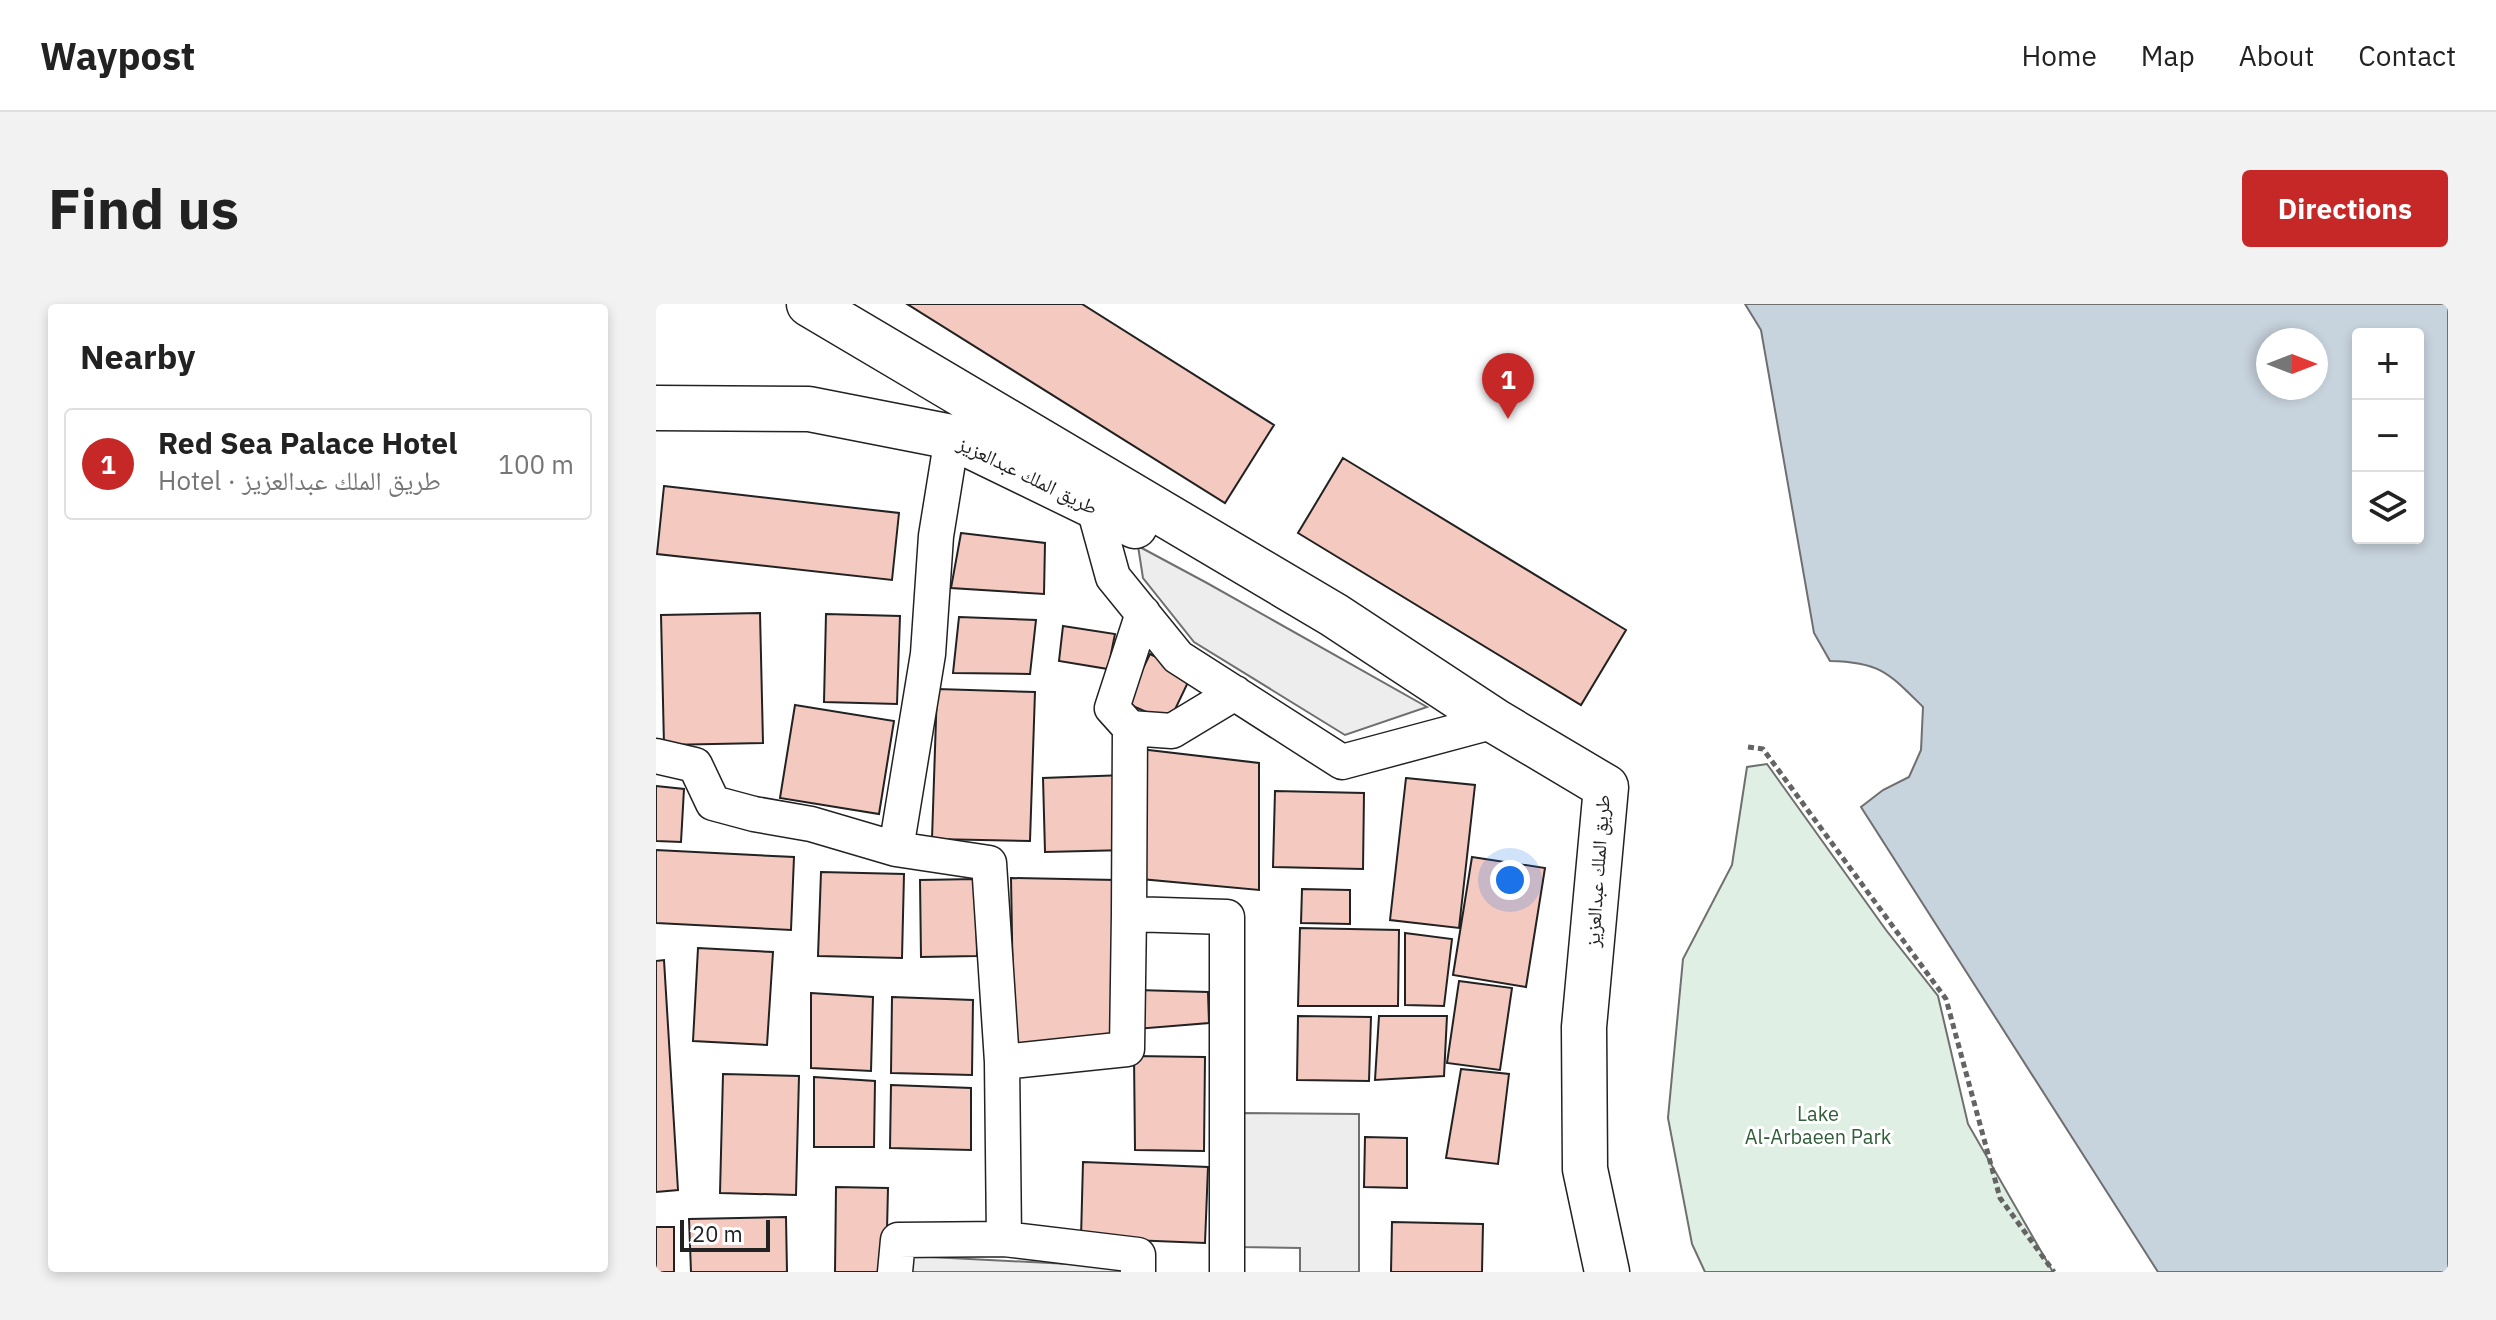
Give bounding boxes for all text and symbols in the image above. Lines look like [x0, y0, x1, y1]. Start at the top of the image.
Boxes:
text: Waypost [40, 31, 195, 80]
text: Home [2021, 37, 2097, 74]
text: Map [2141, 37, 2195, 74]
text: About [2239, 37, 2314, 74]
text: Contact [2358, 37, 2456, 74]
button: Directions [2242, 170, 2448, 247]
text: Find us [48, 172, 239, 244]
north arrow [2256, 328, 2328, 400]
map controls [2352, 328, 2424, 544]
button: + [2352, 328, 2424, 400]
text: Nearby [80, 334, 195, 378]
pin: 1 [1482, 353, 1534, 419]
button: − [2352, 400, 2424, 472]
text: Red Sea Palace Hotel [158, 423, 457, 462]
street label: طريق الملك عبدالعزيز [952, 429, 1103, 521]
text: 1 [100, 447, 116, 481]
text: 100 m [498, 447, 574, 481]
text: Hotel · طريق الملك عبدالعزيز [158, 463, 441, 497]
button: layers [2352, 472, 2424, 544]
street label: طريق الملك عبدالعزيز [1578, 794, 1616, 949]
your location [1490, 860, 1530, 900]
park label: Lake Al-Arbaeen Park [1745, 1100, 1892, 1150]
scale bar [680, 1216, 770, 1252]
text: 20 m [692, 1219, 743, 1248]

